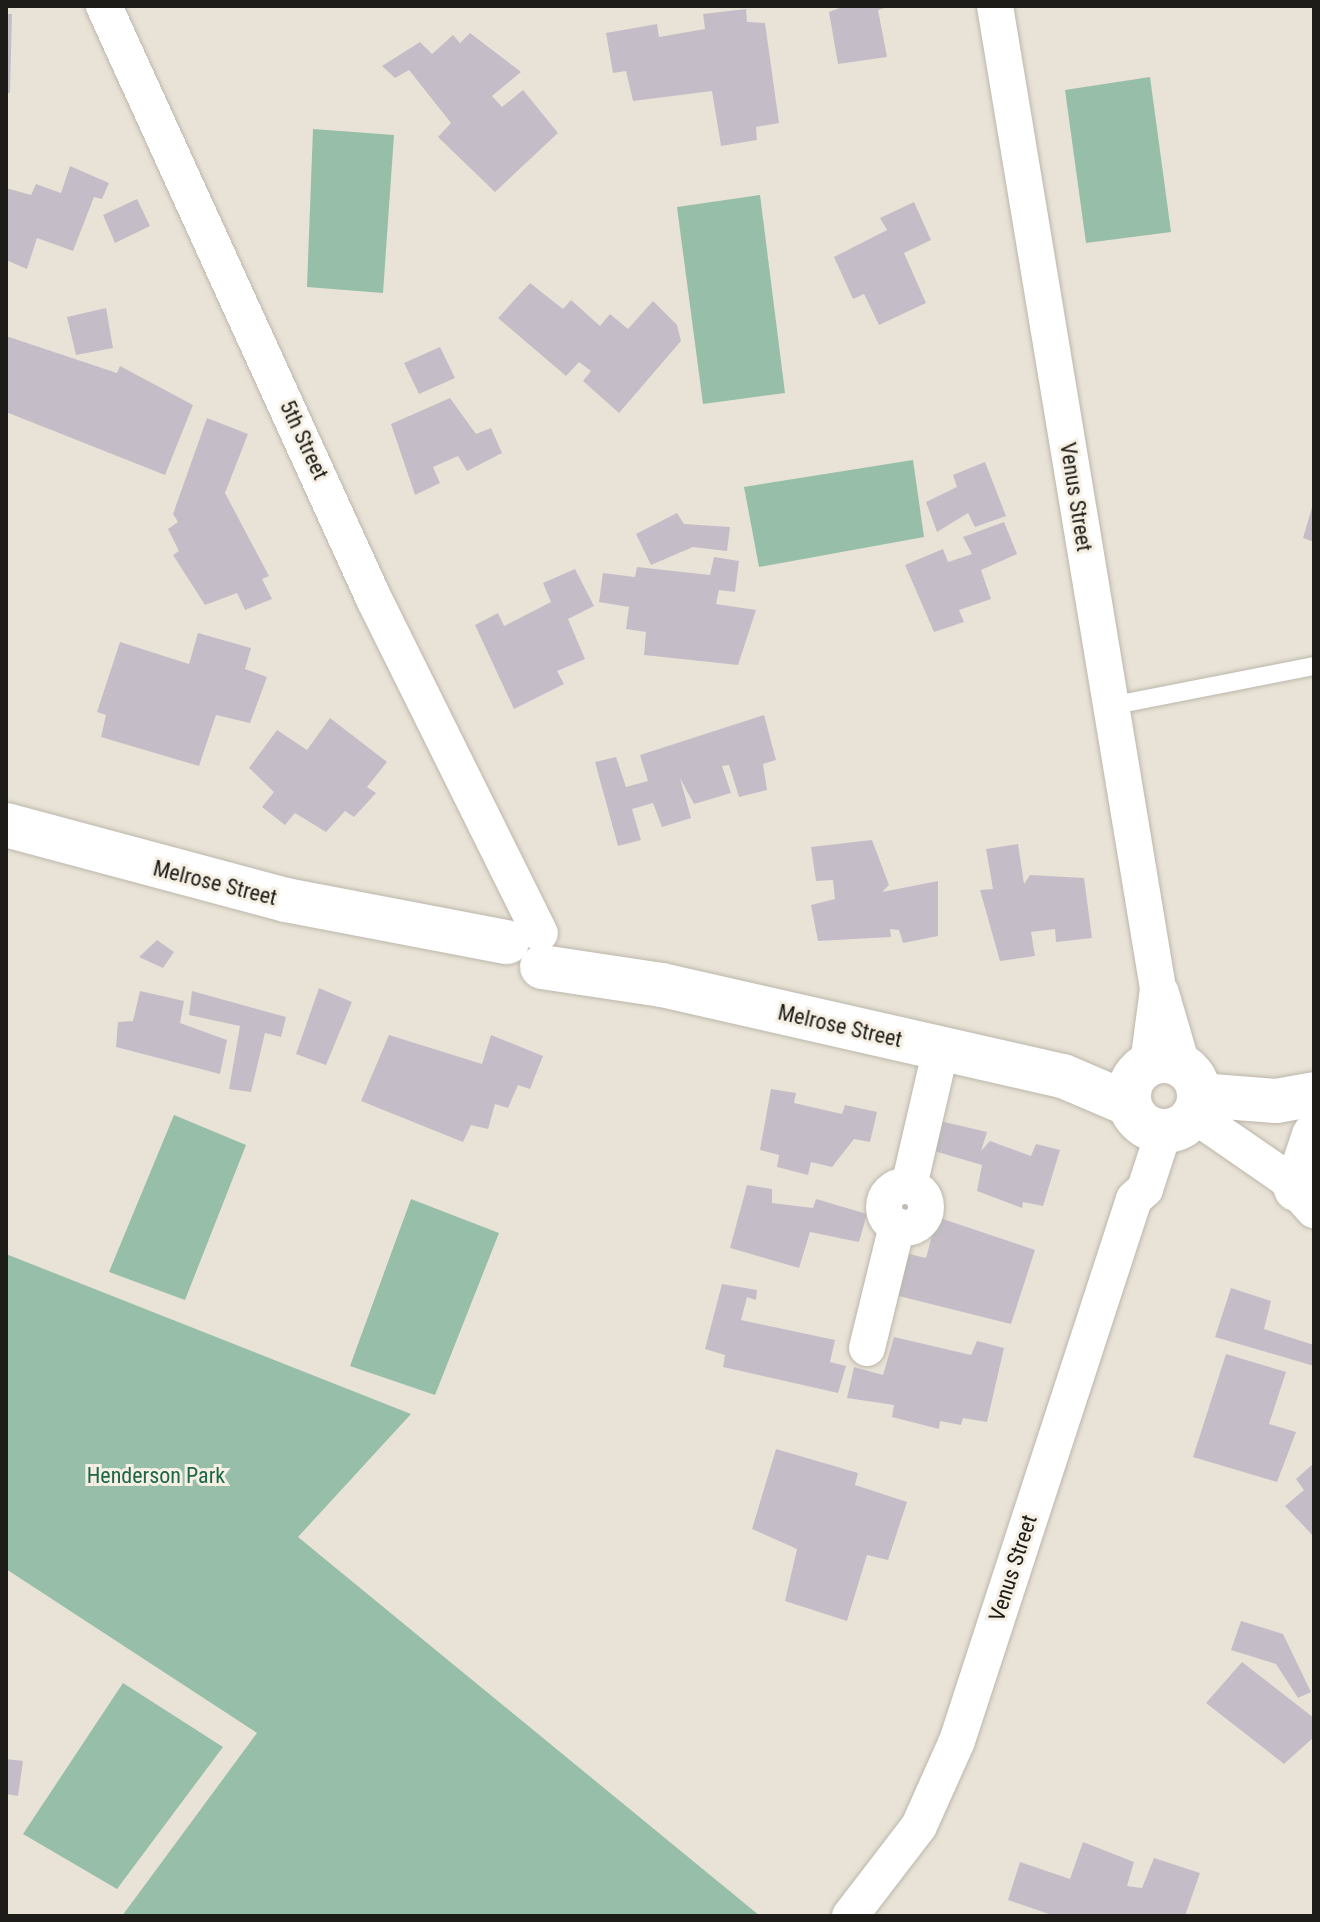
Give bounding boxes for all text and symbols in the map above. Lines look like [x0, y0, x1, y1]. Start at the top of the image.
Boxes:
street label: 5th Street [274, 396, 334, 484]
street label: Venus Street [1054, 441, 1098, 553]
street label: Melrose Street [150, 855, 280, 911]
street label: Melrose Street [775, 999, 905, 1053]
park label: Henderson Park [87, 1463, 225, 1489]
street label: Venus Street [983, 1512, 1043, 1624]

